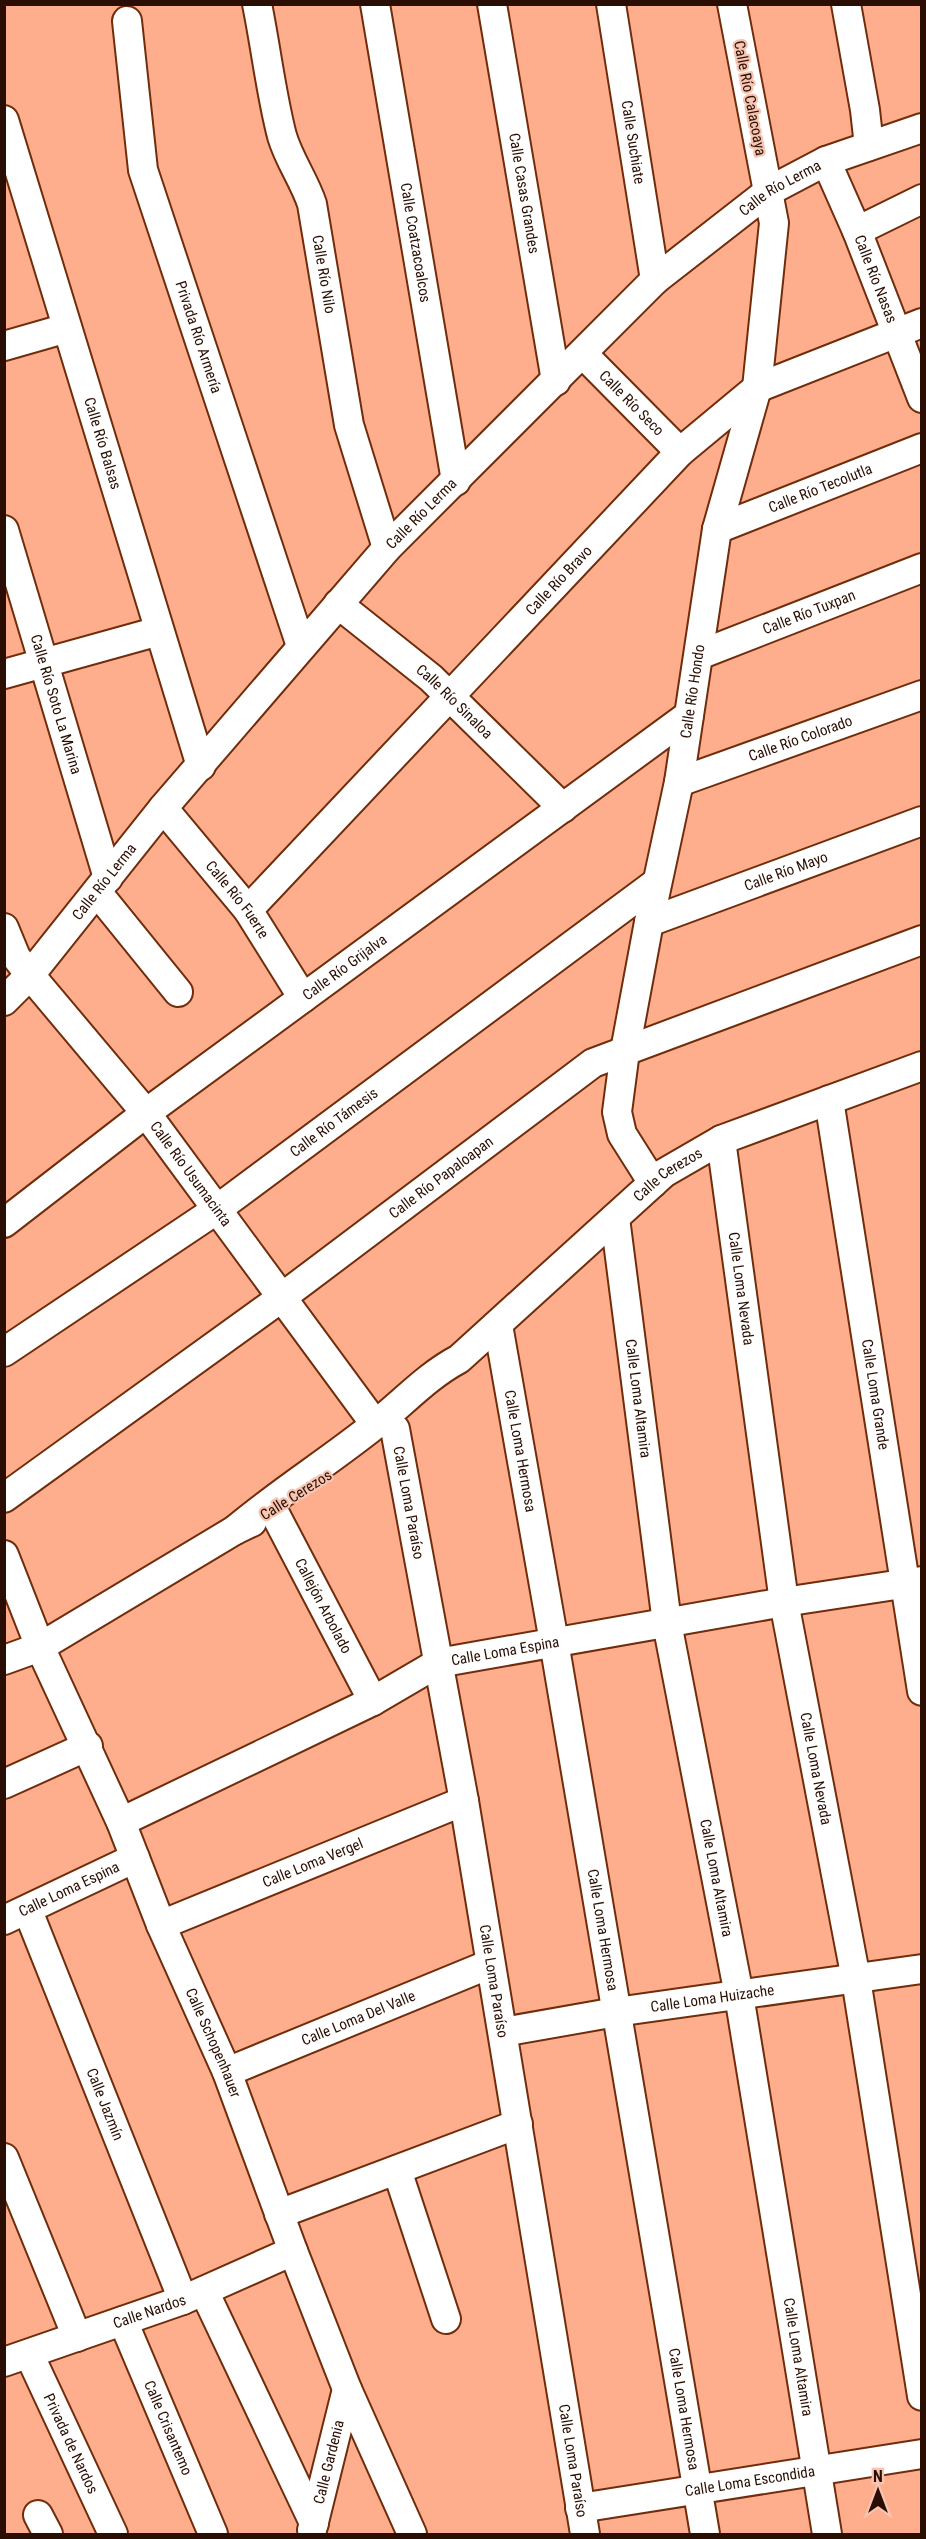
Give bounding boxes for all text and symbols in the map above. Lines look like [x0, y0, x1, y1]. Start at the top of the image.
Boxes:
street label: Calle Río Calacoaya [730, 39, 770, 157]
street label: Calle Suchiate [618, 99, 649, 185]
street label: Calle Casas Grandes [505, 132, 543, 255]
street label: Calle Río Lerma [735, 156, 824, 220]
street label: Calle Coatzacoalcos [397, 181, 435, 304]
street label: Calle Río Nasas [850, 232, 901, 326]
street label: Calle Río Nilo [308, 234, 339, 315]
street label: Privada Río Armería [171, 279, 226, 396]
street label: Calle Río Seco [595, 367, 668, 440]
street label: Calle Río Balsas [80, 395, 125, 492]
street label: Calle Río Tecolutla [766, 460, 875, 517]
street label: Calle Río Lerma [382, 474, 461, 553]
street label: Calle Río Bravo [522, 542, 596, 619]
street label: Calle Río Tuxpan [760, 586, 858, 638]
street label: Calle Río Soto La Marina [27, 632, 85, 776]
street label: Calle Río Hondo [677, 643, 709, 740]
street label: Calle Río Sinaloa [412, 661, 496, 743]
street label: Calle Río Colorado [746, 712, 855, 765]
street label: Calle Río Lerma [68, 840, 140, 924]
street label: Calle Río Mayo [742, 848, 830, 895]
street label: Calle Río Fuerte [202, 857, 273, 942]
street label: Calle Río Grijalva [299, 931, 390, 1004]
street label: Calle Río Támesis [286, 1084, 381, 1161]
street label: Calle Río Usumacinta [146, 1118, 235, 1230]
street label: Calle Río Papaloapan [385, 1132, 497, 1222]
street label: Calle Cerezos [630, 1144, 706, 1205]
street label: Calle Loma Nevada [725, 1231, 758, 1346]
street label: Calle Loma Altamira [622, 1338, 655, 1459]
street label: Calle Loma Grande [858, 1338, 893, 1451]
street label: Calle Loma Hermosa [501, 1389, 540, 1513]
street label: Calle Loma Paraíso [389, 1445, 428, 1561]
street label: Calle Cerezos [257, 1466, 335, 1524]
street label: Callejón Arbolado [291, 1555, 356, 1657]
street label: Calle Loma Espina [450, 1633, 561, 1670]
street label: Calle Loma Nevada [796, 1711, 835, 1826]
street label: Calle Loma Altamira [696, 1817, 737, 1938]
street label: Calle Loma Vergel [260, 1834, 366, 1892]
street label: Calle Loma Espina [16, 1858, 122, 1921]
street label: Calle Loma Hermosa [584, 1868, 622, 1992]
street label: Calle Loma Paraíso [476, 1923, 512, 2039]
street label: Calle Loma Huizache [649, 1981, 775, 2016]
street label: Calle Schopenhauer [181, 1985, 245, 2100]
street label: Calle Loma Del Valle [299, 1987, 418, 2049]
street label: Calle Jazmín [83, 2065, 127, 2143]
street label: Calle Nardos [111, 2291, 188, 2333]
street label: Calle Loma Altamira [780, 2296, 817, 2417]
street label: Calle Loma Hermosa [665, 2347, 703, 2472]
street label: Calle Crisantemo [140, 2378, 196, 2478]
street label: Privada de Nardos [40, 2391, 102, 2497]
street label: Calle Loma Paraíso [555, 2403, 591, 2519]
street label: Calle Gardenia [310, 2418, 348, 2506]
north arrow [848, 2461, 908, 2521]
street label: Calle Loma Escondida [684, 2462, 816, 2500]
text: N [873, 2467, 883, 2486]

